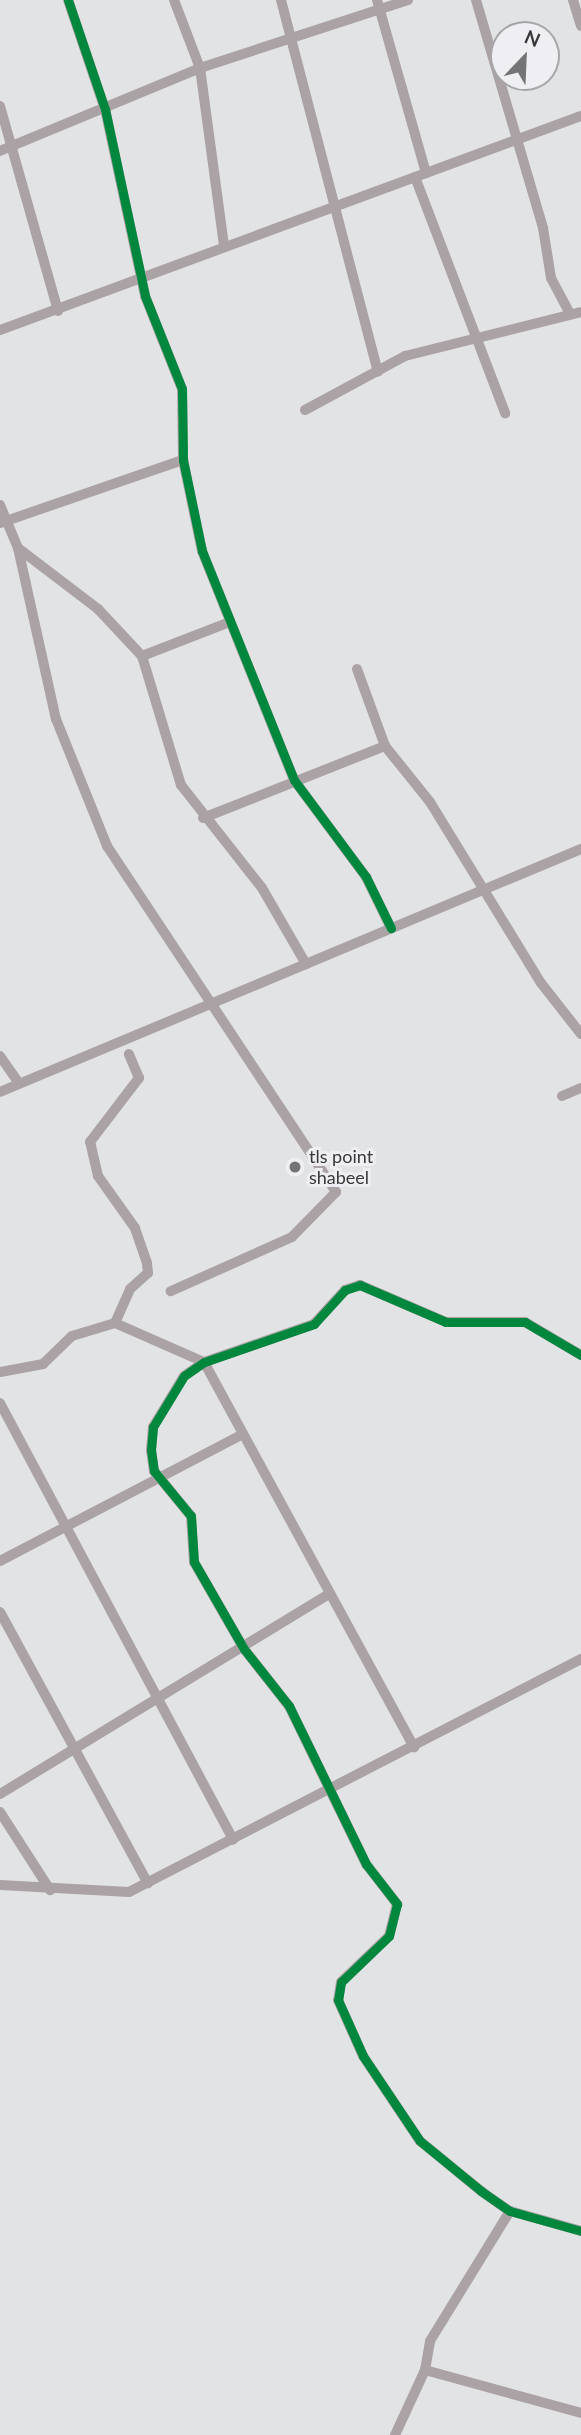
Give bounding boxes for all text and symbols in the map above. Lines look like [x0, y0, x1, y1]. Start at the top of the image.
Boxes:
north arrow [490, 21, 560, 91]
text: N [521, 25, 544, 51]
place label: tls point shabeel [309, 1146, 373, 1188]
marker: tls point shabeel [287, 1159, 303, 1175]

